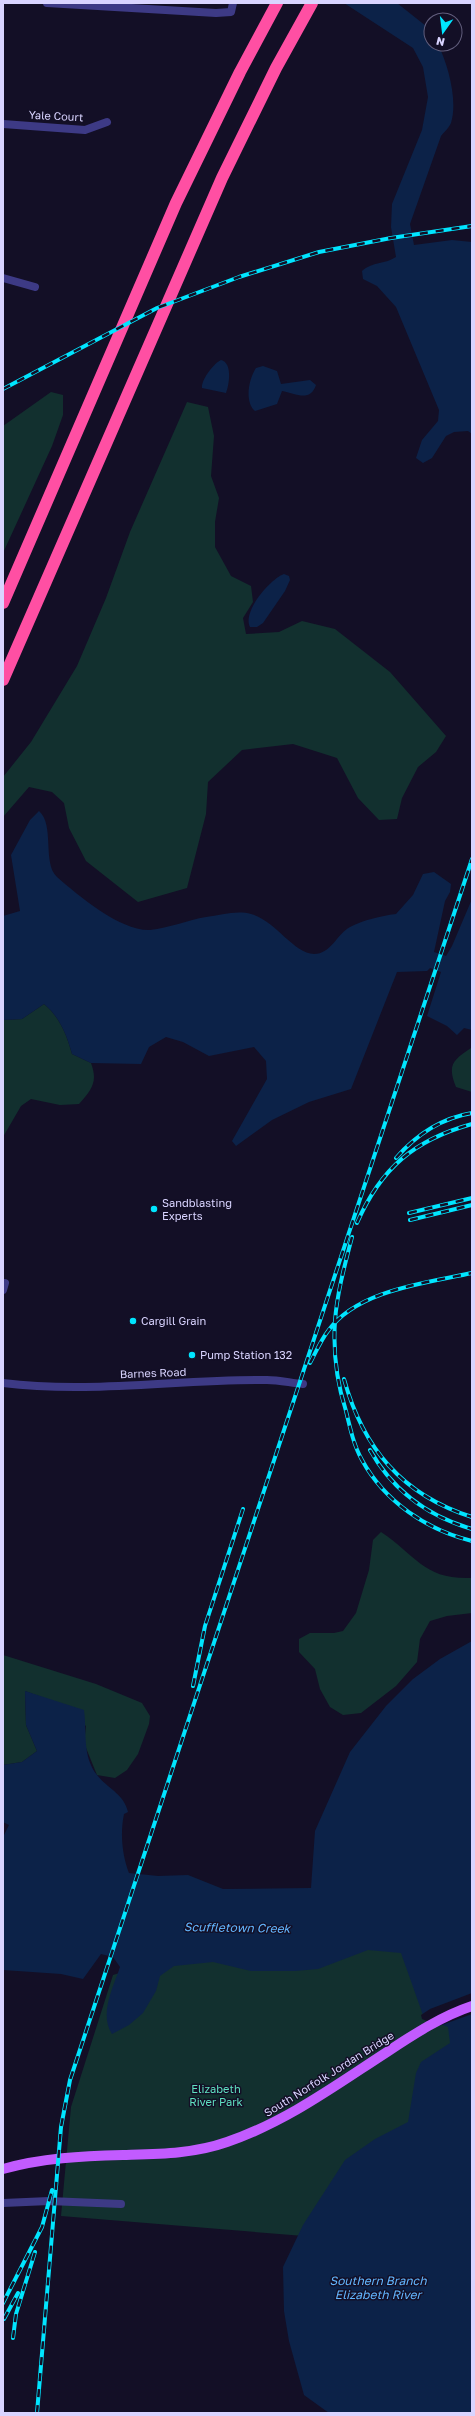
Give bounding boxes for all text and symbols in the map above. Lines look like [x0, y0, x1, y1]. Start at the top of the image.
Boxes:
north arrow [423, 12, 463, 52]
text: N [435, 35, 446, 50]
street label: Yale Court [28, 108, 84, 123]
place label: Sandblasting Experts [162, 1196, 232, 1222]
marker: Sandblasting Experts [149, 1204, 159, 1214]
place label: Cargill Grain [141, 1314, 206, 1327]
marker: Cargill Grain [128, 1316, 138, 1326]
place label: Pump Station 132 [200, 1348, 292, 1361]
marker: Pump Station 132 [187, 1350, 197, 1360]
street label: Barnes Road [119, 1365, 186, 1380]
water label: Scuffletown Creek [184, 1919, 292, 1936]
street label: South Norfolk Jordan Bridge [261, 2028, 396, 2119]
park label: Elizabeth River Park [189, 2082, 243, 2108]
water label: Southern Branch Elizabeth River [329, 2273, 427, 2302]

